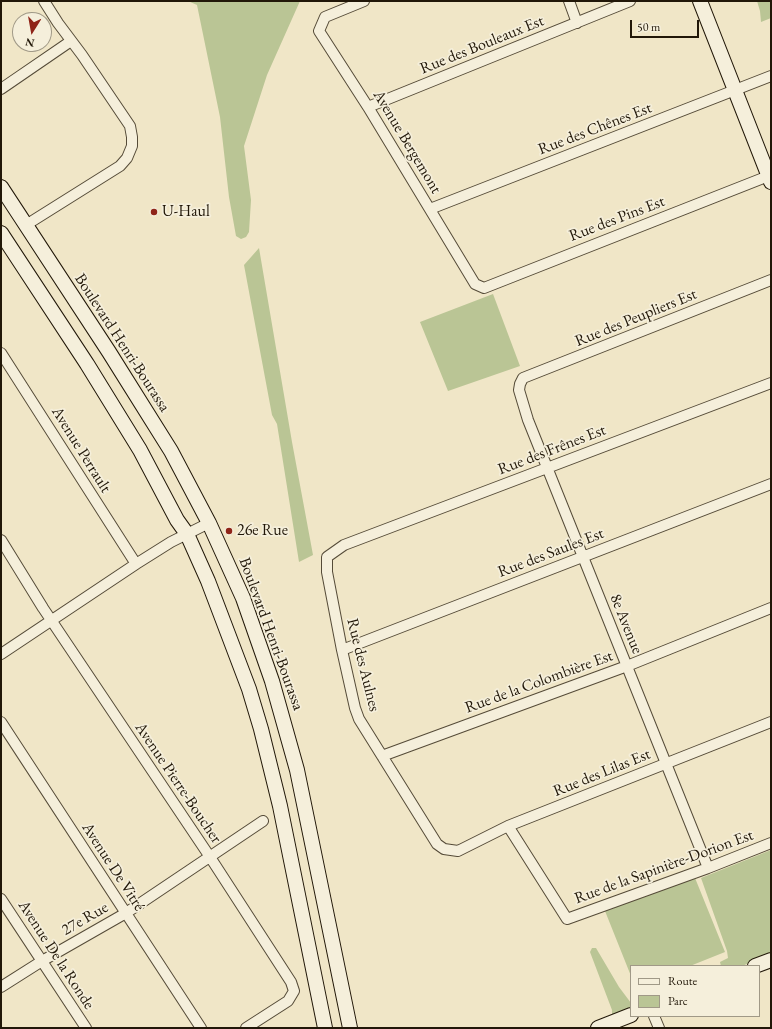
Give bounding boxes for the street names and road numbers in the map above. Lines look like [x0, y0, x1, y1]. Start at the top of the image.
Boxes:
street label: Rue des Bouleaux Est [417, 11, 547, 79]
street label: Avenue Bergemont [369, 87, 445, 197]
street label: Rue des Chênes Est [536, 99, 654, 159]
street label: Rue des Pins Est [567, 192, 667, 246]
street label: Boulevard Henri-Bourassa [70, 270, 174, 416]
street label: Rue des Peupliers Est [572, 285, 700, 351]
street label: Avenue Perrault [47, 403, 115, 497]
street label: Rue des Frênes Est [495, 421, 609, 479]
street label: Rue des Saules Est [495, 524, 607, 582]
street label: Boulevard Henri-Bourassa [234, 555, 308, 713]
street label: 8e Avenue [605, 591, 647, 657]
street label: Rue des Aulnes [342, 616, 384, 714]
street label: Rue de la Colombière Est [462, 646, 616, 718]
street label: Avenue Pierre-Boucher [130, 719, 226, 847]
street label: Rue des Lilas Est [551, 745, 653, 801]
street label: Avenue De Vitré [77, 819, 149, 915]
street label: Rue de la Sapinière-Dorion Est [572, 826, 756, 908]
street label: Avenue De la Ronde [14, 897, 98, 1013]
street label: 27e Rue [58, 898, 112, 940]

